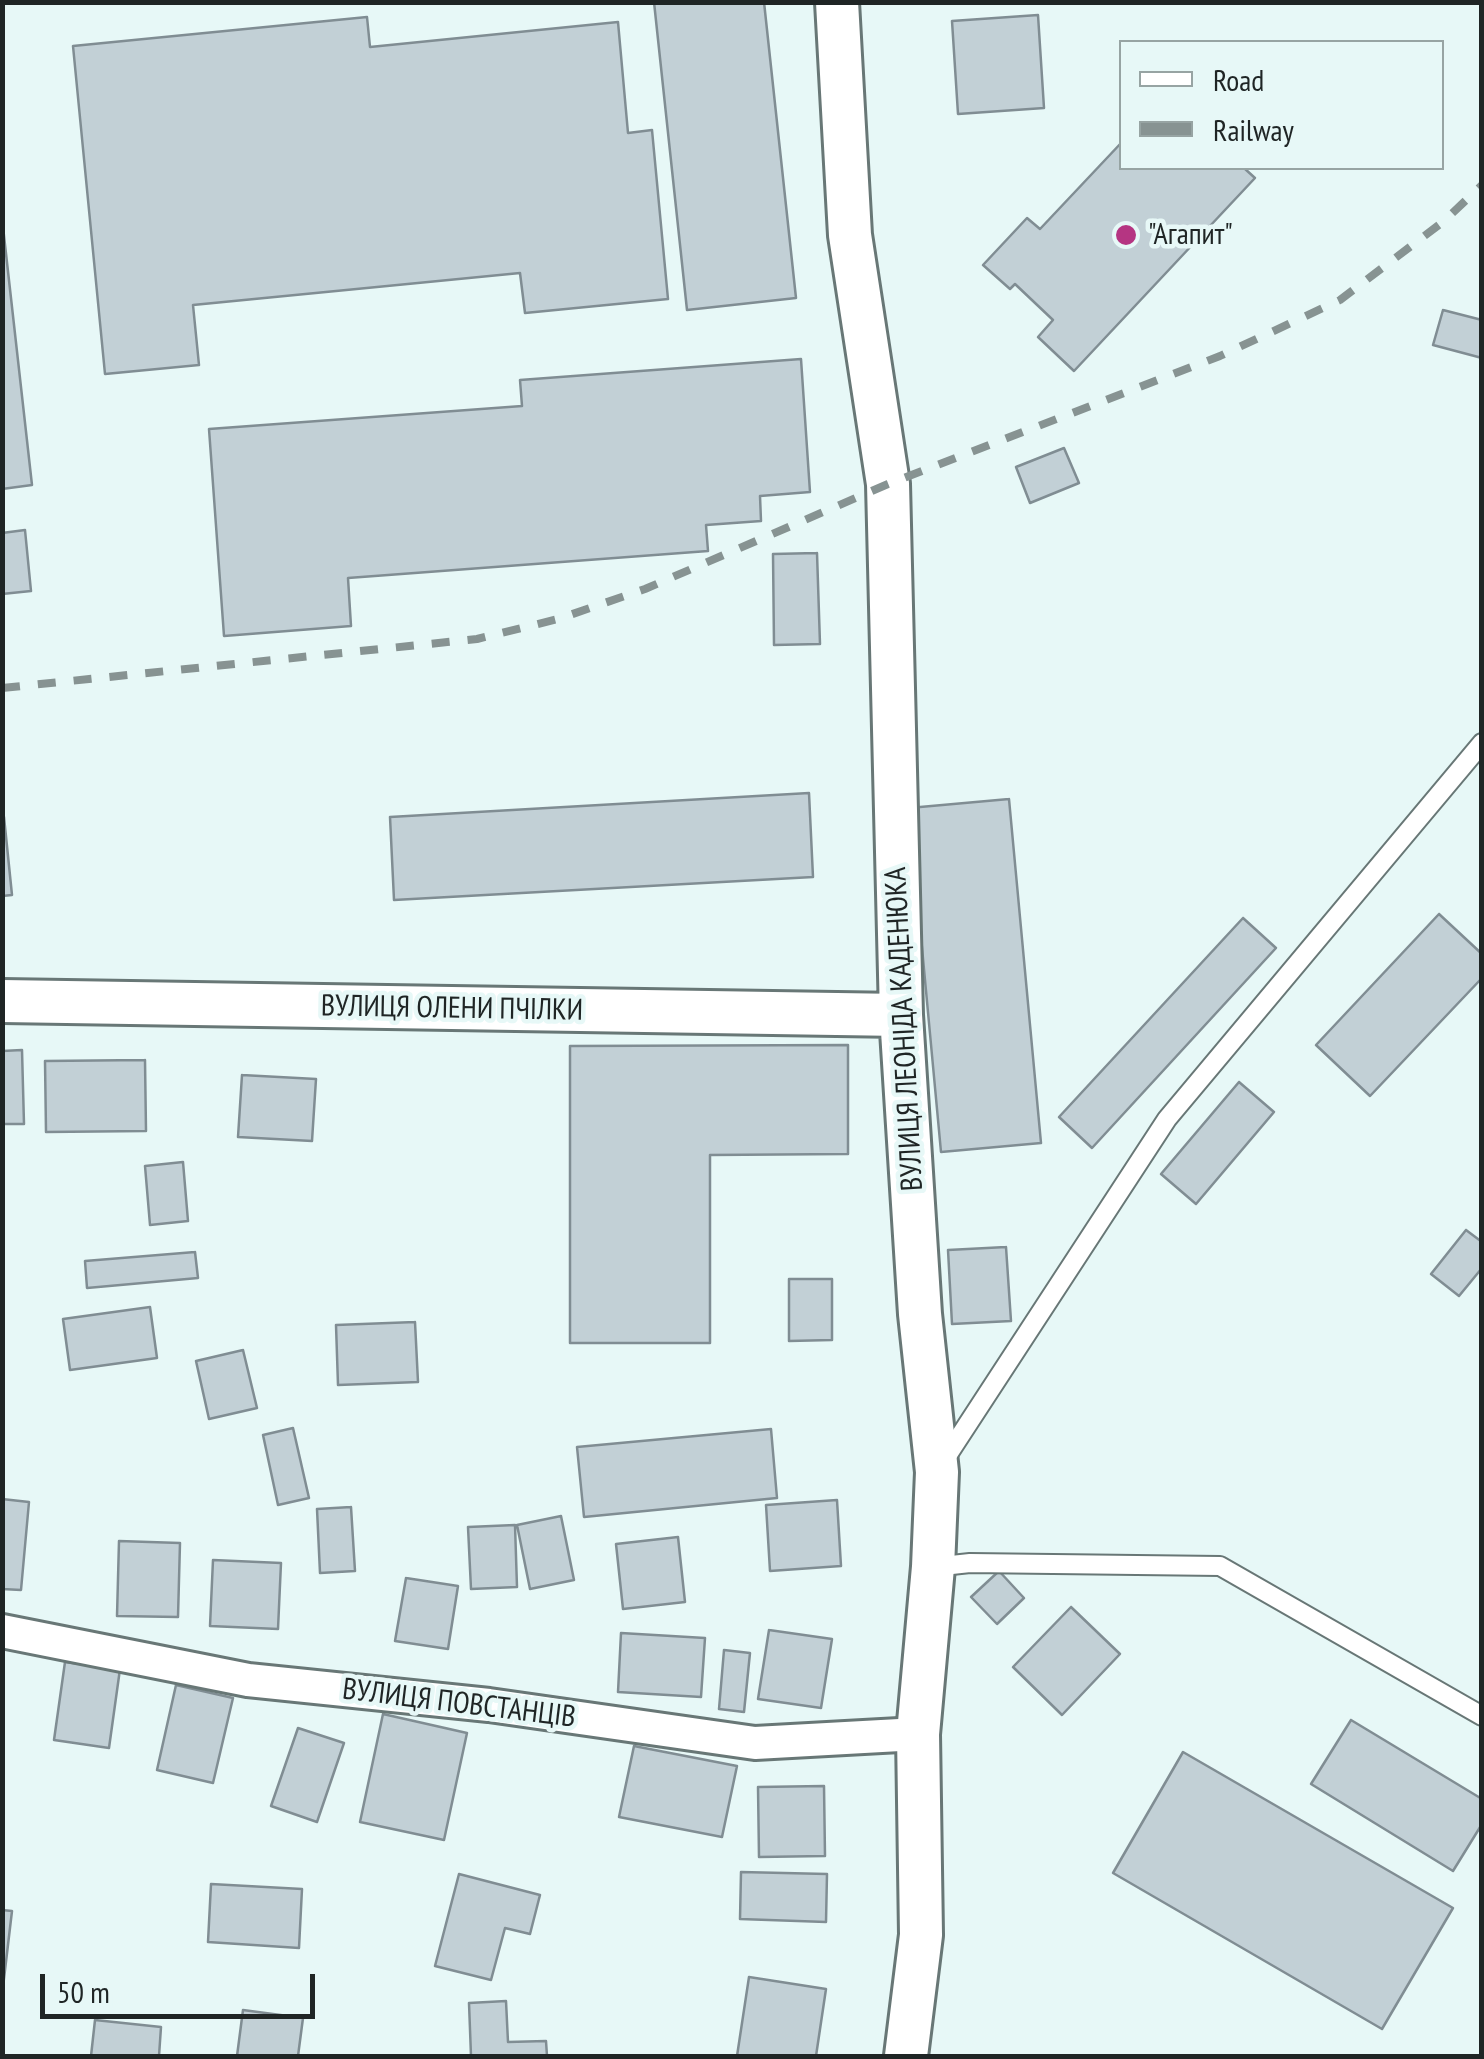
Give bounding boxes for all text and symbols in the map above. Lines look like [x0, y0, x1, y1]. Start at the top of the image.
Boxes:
legend [1119, 40, 1444, 170]
text: Road [1213, 60, 1264, 99]
text: Railway [1213, 110, 1294, 149]
place label: "Агапит" [1148, 217, 1233, 253]
marker: "Агапит" [1113, 222, 1139, 248]
street label: ВУЛИЦЯ ЛЕОНІДА КАДЕНЮКА [879, 866, 931, 1192]
street label: ВУЛИЦЯ ОЛЕНИ ПЧІЛКИ [321, 989, 583, 1029]
street label: ВУЛИЦЯ ПОВСТАНЦІВ [340, 1672, 578, 1736]
scale bar [45, 1954, 320, 2016]
text: 50 m [57, 1972, 110, 2011]

